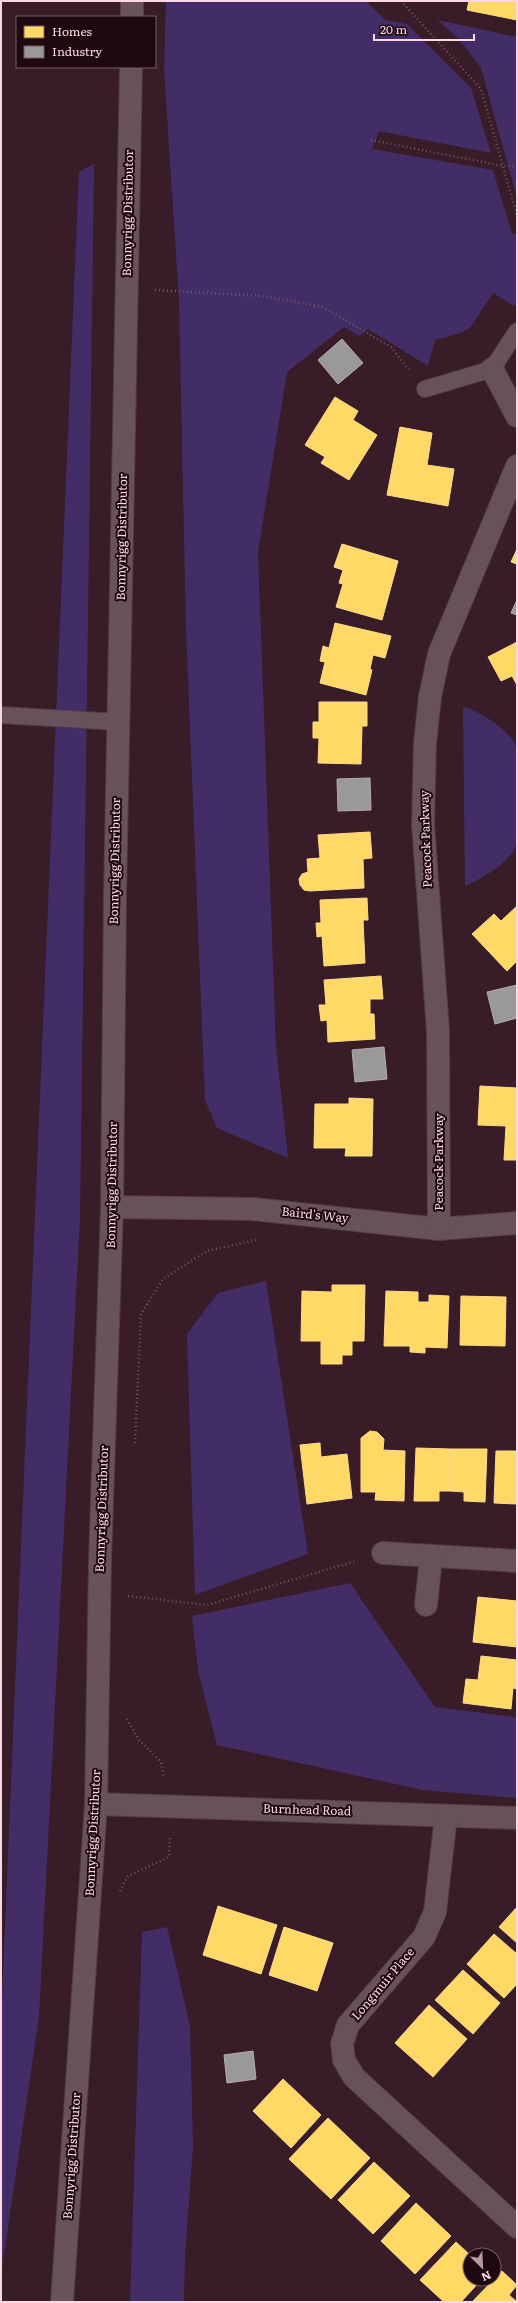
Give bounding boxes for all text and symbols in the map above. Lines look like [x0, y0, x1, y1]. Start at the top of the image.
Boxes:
legend [16, 16, 156, 68]
scale bar [374, 16, 474, 42]
text: 20 m [380, 20, 407, 38]
text: Homes [52, 22, 92, 40]
text: Industry [52, 42, 102, 60]
street label: Bonnyrigg Distributor [117, 149, 137, 276]
street label: Bonnyrigg Distributor [111, 473, 131, 600]
street label: Peacock Parkway [414, 790, 436, 888]
street label: Bonnyrigg Distributor [104, 797, 124, 924]
street label: Peacock Parkway [429, 1113, 447, 1211]
street label: Bonnyrigg Distributor [101, 1121, 121, 1248]
street label: Baird's Way [281, 1202, 350, 1226]
street label: Bonnyrigg Distributor [90, 1445, 112, 1573]
street label: Bonnyrigg Distributor [80, 1769, 104, 1897]
street label: Burnhead Road [262, 1798, 352, 1820]
street label: Longmuir Place [346, 1943, 418, 2024]
street label: Bonnyrigg Distributor [58, 2092, 84, 2220]
north arrow [462, 2247, 502, 2287]
text: N [479, 2268, 494, 2286]

